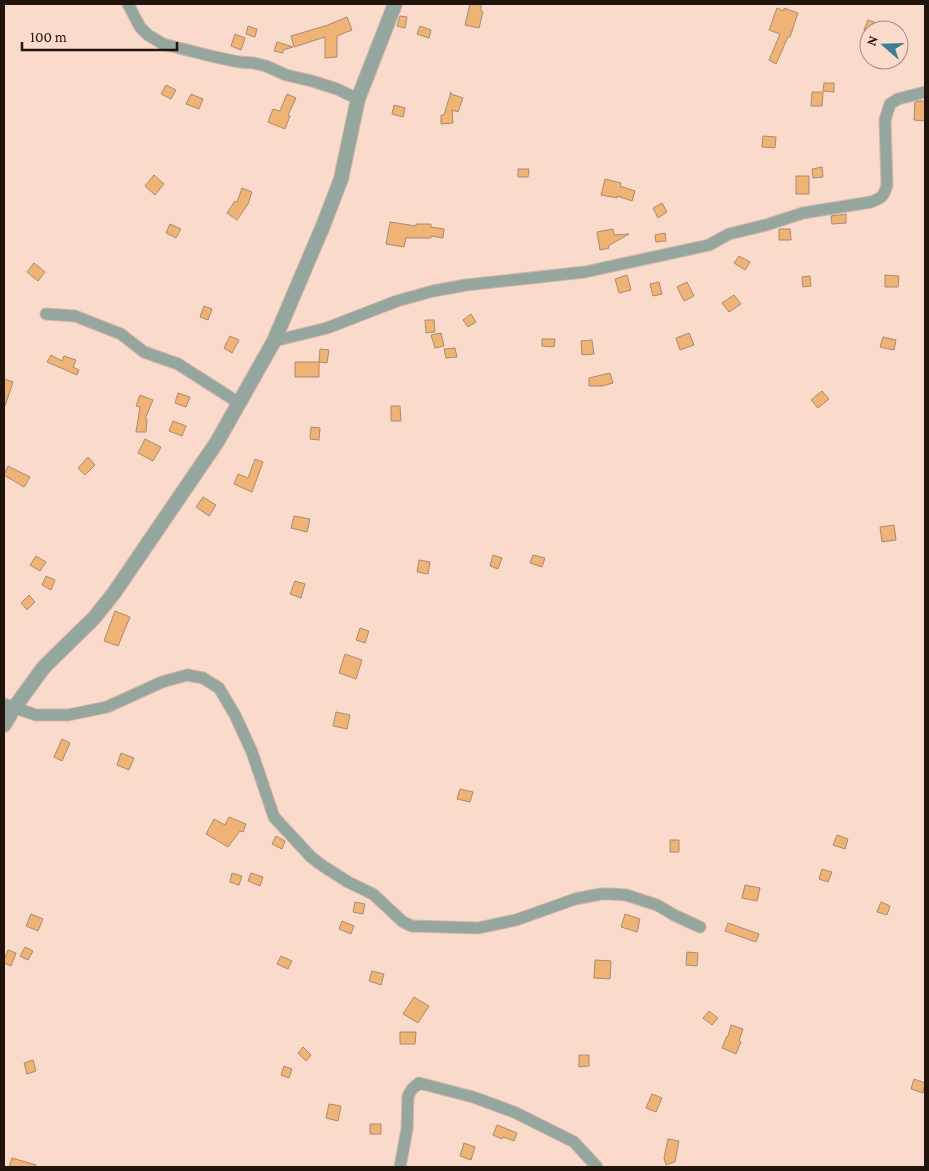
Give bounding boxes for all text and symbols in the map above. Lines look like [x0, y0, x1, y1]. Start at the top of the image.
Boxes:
scale bar [22, 20, 178, 52]
north arrow [859, 20, 909, 70]
text: 100 m [30, 29, 67, 45]
text: N [863, 33, 881, 48]

